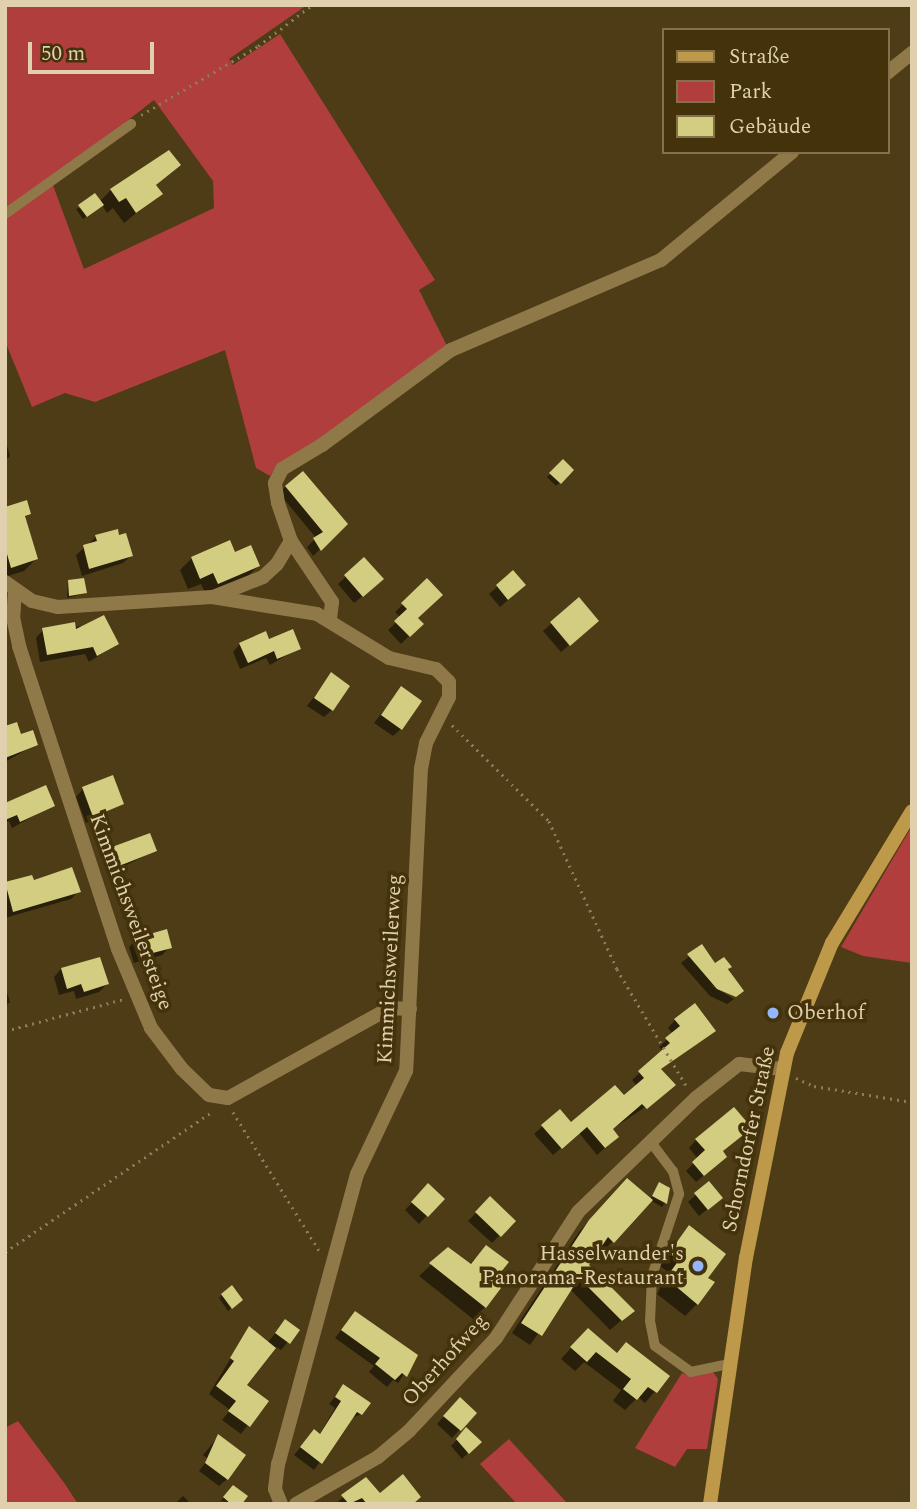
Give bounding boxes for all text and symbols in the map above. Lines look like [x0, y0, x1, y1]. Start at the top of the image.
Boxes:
scale bar [32, 28, 158, 72]
legend [662, 28, 889, 154]
text: 50 m [41, 38, 85, 70]
text: Straße [729, 41, 790, 73]
text: Park [729, 76, 772, 108]
text: Gebäude [729, 111, 811, 143]
street label: Kimmichsweilersteige [84, 810, 178, 1014]
street label: Kimmichsweilerweg [372, 873, 408, 1065]
place label: Oberhof [787, 1000, 865, 1026]
marker: Oberhof [765, 1005, 781, 1021]
street label: Schorndorfer Straße [717, 1044, 781, 1234]
place label: Hasselwander's Panorama-Restaurant [482, 1241, 684, 1291]
marker: Hasselwander's Panorama-Restaurant [690, 1258, 706, 1274]
street label: Oberhofweg [397, 1309, 493, 1411]

